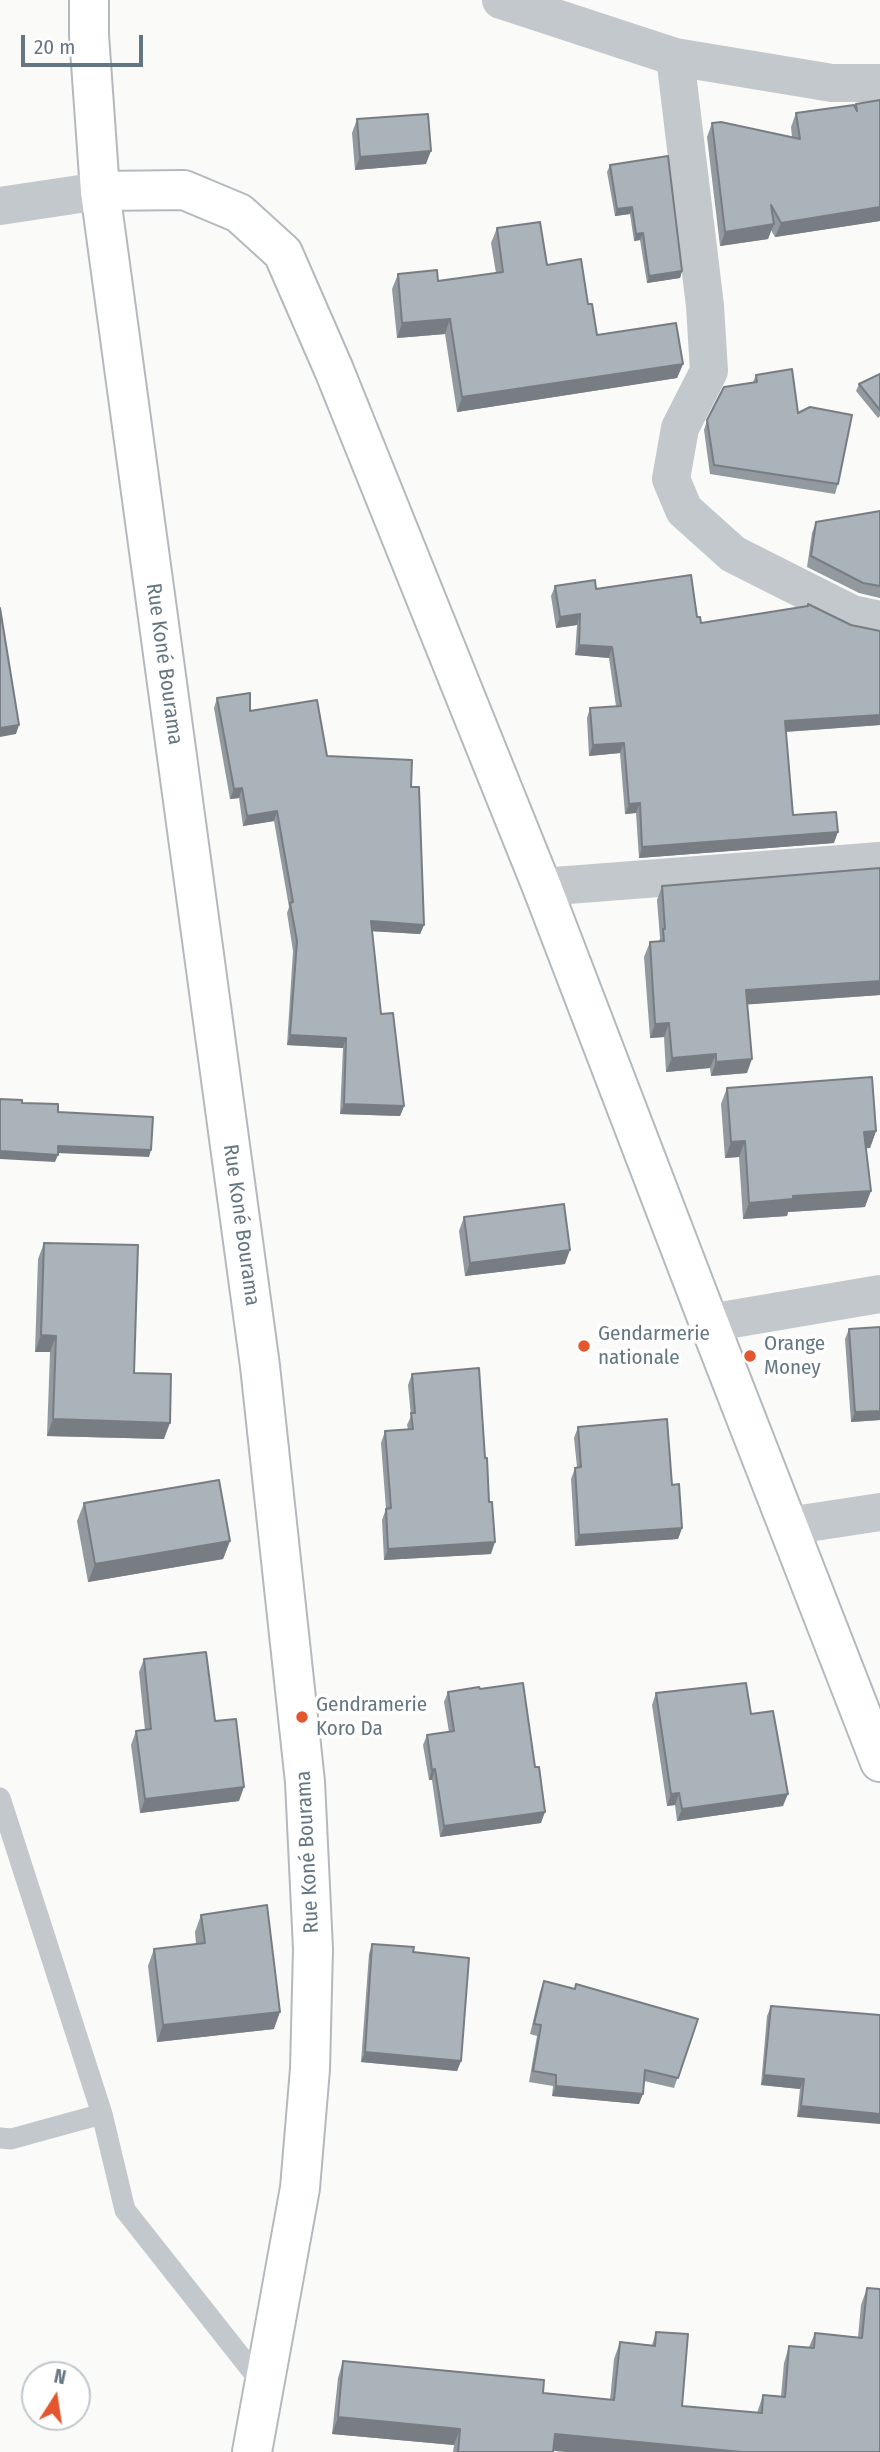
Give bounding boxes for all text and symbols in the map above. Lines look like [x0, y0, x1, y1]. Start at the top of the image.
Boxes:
scale bar [24, 21, 147, 65]
text: 20 m [34, 34, 75, 60]
street label: Rue Koné Bourama [140, 582, 188, 746]
street label: Rue Koné Bourama [217, 1143, 265, 1307]
place label: Gendarmerie nationale [598, 1321, 710, 1371]
place label: Orange Money [764, 1331, 825, 1381]
marker: Gendarmerie nationale [576, 1338, 592, 1354]
marker: Orange Money [742, 1348, 758, 1364]
place label: Gendramerie Koro Da [316, 1692, 427, 1742]
marker: Gendramerie Koro Da [294, 1709, 310, 1725]
street label: Rue Koné Bourama [291, 1770, 325, 1934]
north arrow [21, 2361, 91, 2431]
text: N [52, 2364, 68, 2389]

